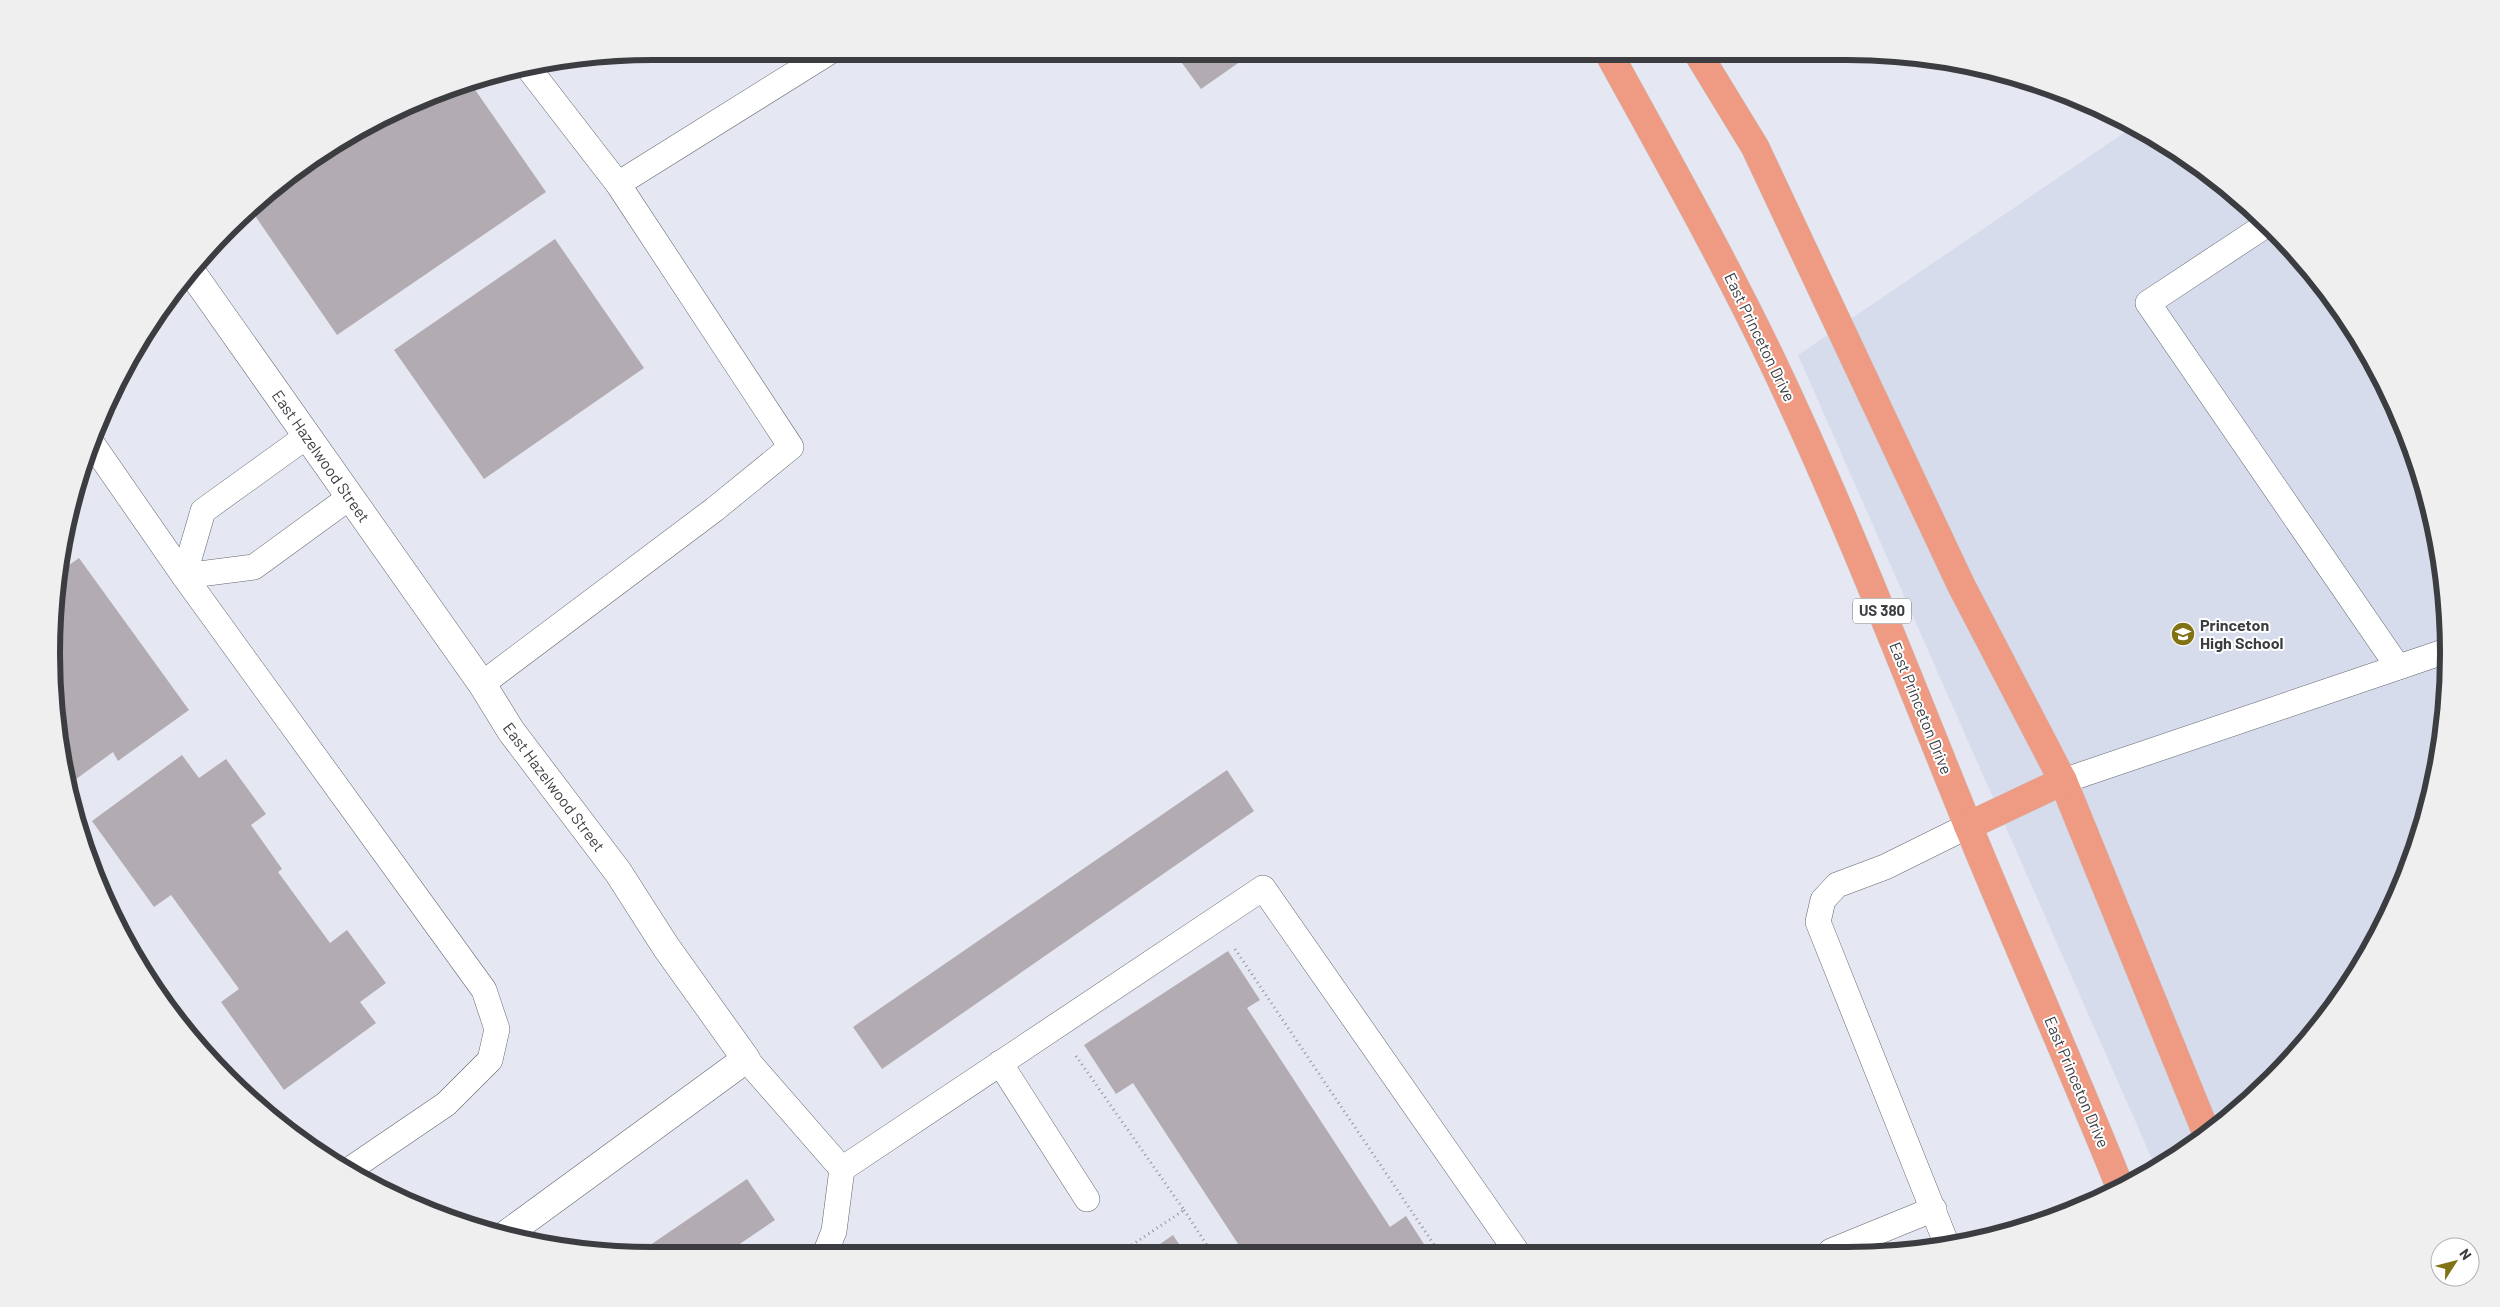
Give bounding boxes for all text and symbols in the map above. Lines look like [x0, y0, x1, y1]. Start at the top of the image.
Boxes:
street label: East Princeton Drive [1721, 269, 1800, 404]
street label: East Hazelwood Street [269, 386, 374, 525]
road number: US 380 [1853, 598, 1911, 624]
place label: Princeton High School [2200, 615, 2284, 652]
school or university icon: Princeton High School [2170, 621, 2196, 647]
street label: East Princeton Drive [1886, 639, 1957, 777]
street label: East Hazelwood Street [500, 718, 609, 855]
street label: East Princeton Drive [2041, 1013, 2114, 1150]
north arrow [2430, 1237, 2480, 1287]
text: N [2456, 1245, 2476, 1263]

